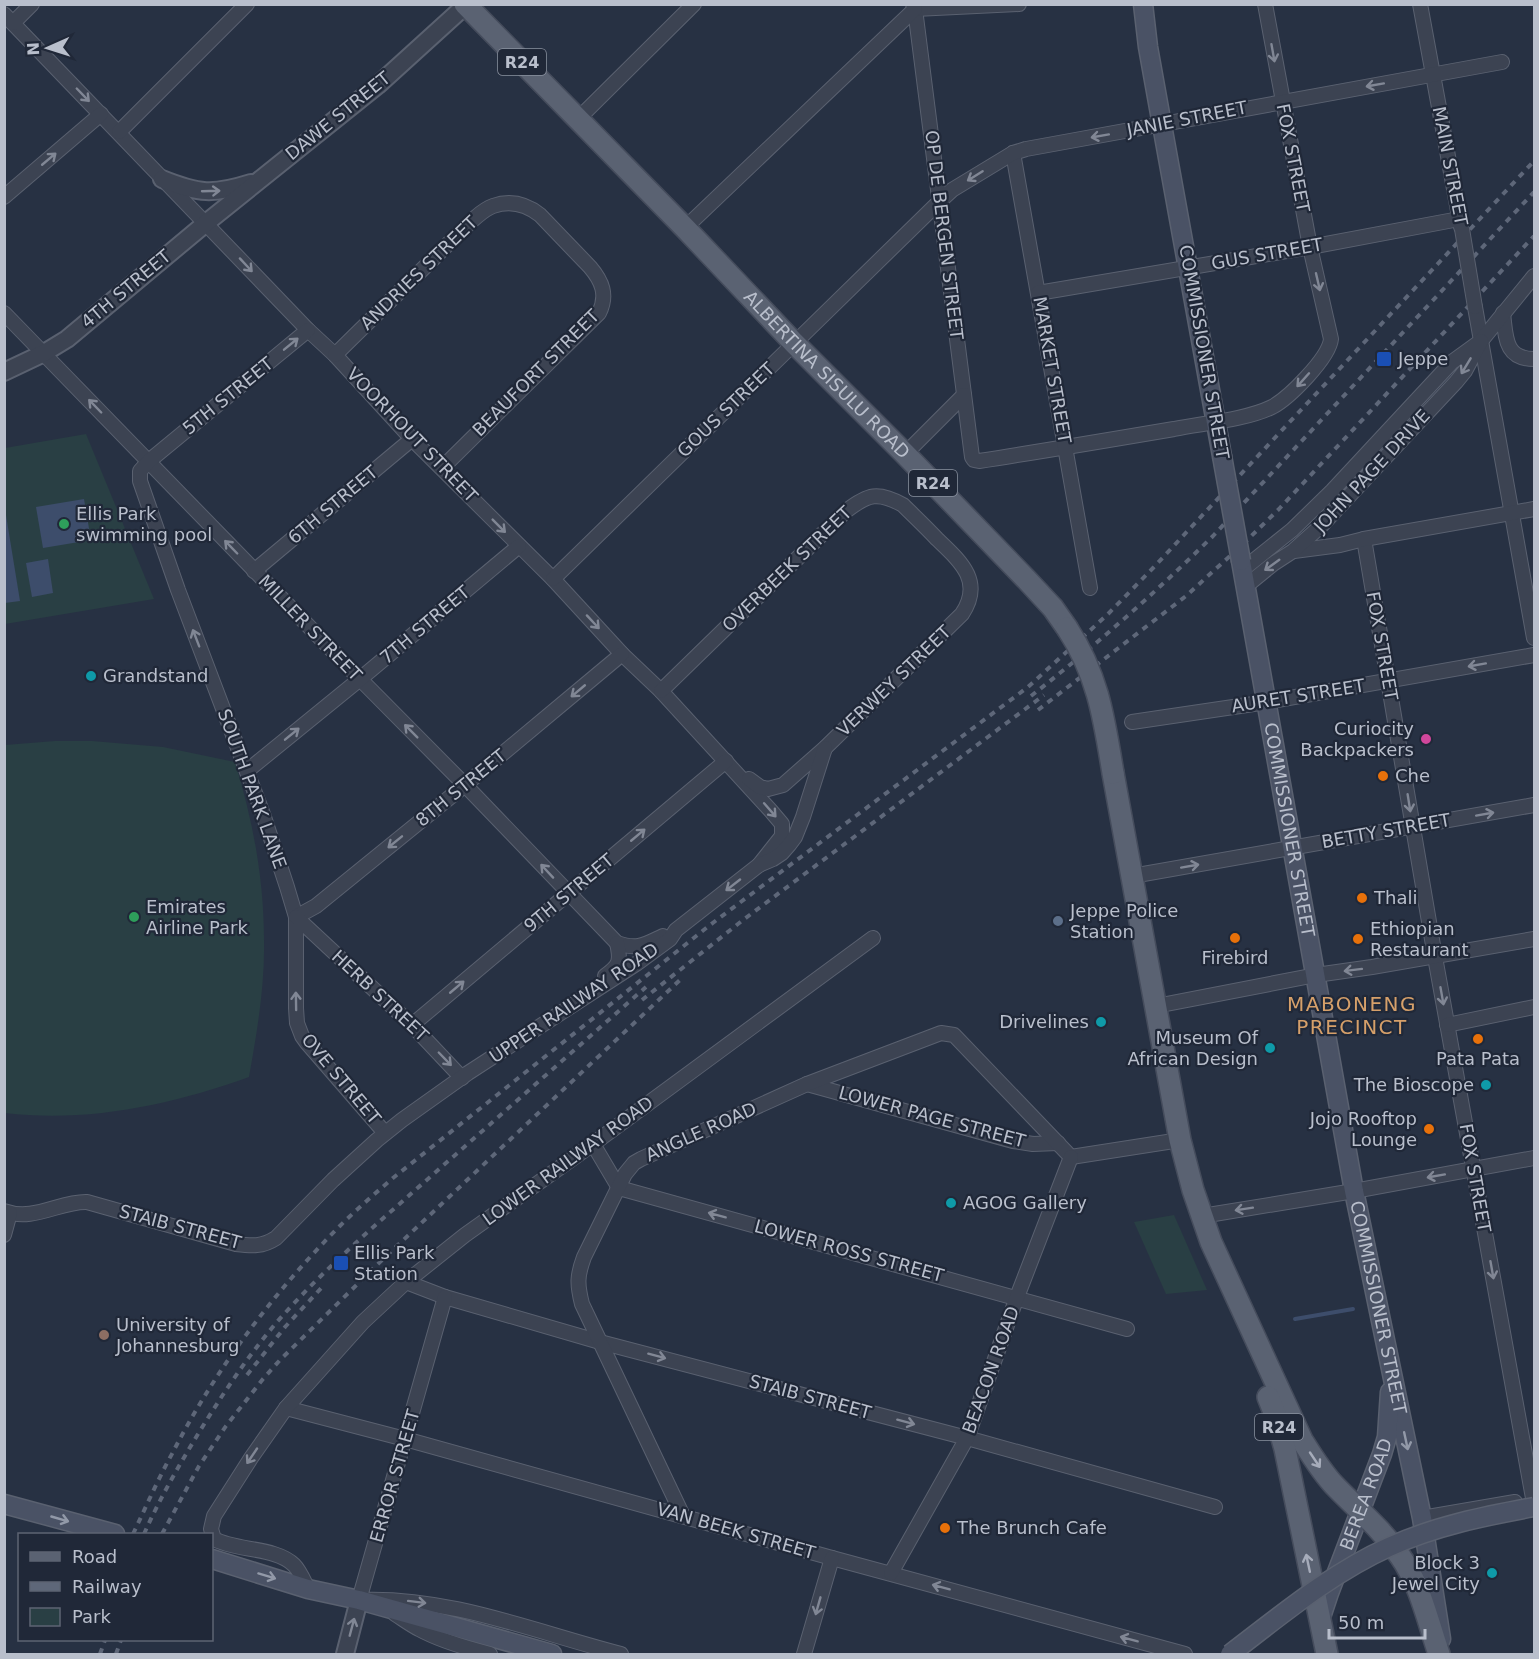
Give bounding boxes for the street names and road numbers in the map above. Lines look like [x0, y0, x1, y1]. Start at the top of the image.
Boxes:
road number: R24 [498, 49, 546, 75]
street label: DAWE STREET [281, 66, 395, 164]
street label: JANIE STREET [1124, 96, 1250, 141]
street label: FOX STREET [1273, 102, 1314, 215]
street label: MAIN STREET [1429, 105, 1473, 228]
street label: OP DE BERGEN STREET [921, 129, 968, 342]
street label: ANDRIES STREET [356, 211, 482, 334]
street label: GUS STREET [1209, 233, 1325, 274]
street label: COMMISSIONER STREET [1175, 243, 1234, 462]
street label: 4TH STREET [77, 244, 175, 332]
street label: ALBERTINA SISULU ROAD [740, 286, 914, 463]
street label: MARKET STREET [1029, 295, 1076, 446]
street label: BEAUFORT STREET [468, 304, 604, 440]
street label: 5TH STREET [178, 352, 278, 439]
street label: GOUS STREET [673, 357, 779, 461]
street label: VOORHOUT STREET [343, 363, 483, 507]
street label: JOHN PAGE DRIVE [1309, 405, 1434, 537]
street label: 6TH STREET [284, 460, 382, 548]
road number: R24 [909, 470, 957, 496]
street label: OVERBEEK STREET [718, 501, 856, 636]
street label: MILLER STREET [254, 570, 367, 686]
street label: 7TH STREET [376, 580, 474, 668]
street label: FOX STREET [1363, 590, 1403, 703]
street label: VERWEY STREET [832, 620, 956, 740]
street label: AURET STREET [1230, 674, 1367, 716]
street label: SOUTH PARK LANE [214, 706, 291, 872]
street label: COMMISSIONER STREET [1260, 721, 1319, 939]
street label: 8TH STREET [411, 744, 511, 831]
street label: BETTY STREET [1320, 809, 1453, 852]
street label: 9TH STREET [520, 848, 618, 936]
street label: UPPER RAILWAY ROAD [485, 938, 662, 1067]
street label: HERB STREET [328, 946, 434, 1046]
street label: OVE STREET [297, 1029, 386, 1129]
street label: LOWER PAGE STREET [837, 1081, 1029, 1152]
street label: LOWER RAILWAY ROAD [478, 1092, 657, 1230]
street label: ANGLE ROAD [642, 1098, 760, 1165]
street label: FOX STREET [1456, 1122, 1496, 1235]
street label: COMMISSIONER STREET [1346, 1199, 1411, 1417]
street label: STAIB STREET [117, 1200, 244, 1253]
street label: LOWER ROSS STREET [752, 1215, 947, 1286]
street label: BEACON ROAD [958, 1303, 1023, 1436]
street label: STAIB STREET [747, 1370, 874, 1423]
street label: ERROR STREET [365, 1406, 424, 1545]
road number: R24 [1255, 1414, 1303, 1440]
street label: BEREA ROAD [1335, 1436, 1396, 1553]
street label: VAN BEEK STREET [654, 1498, 819, 1563]

